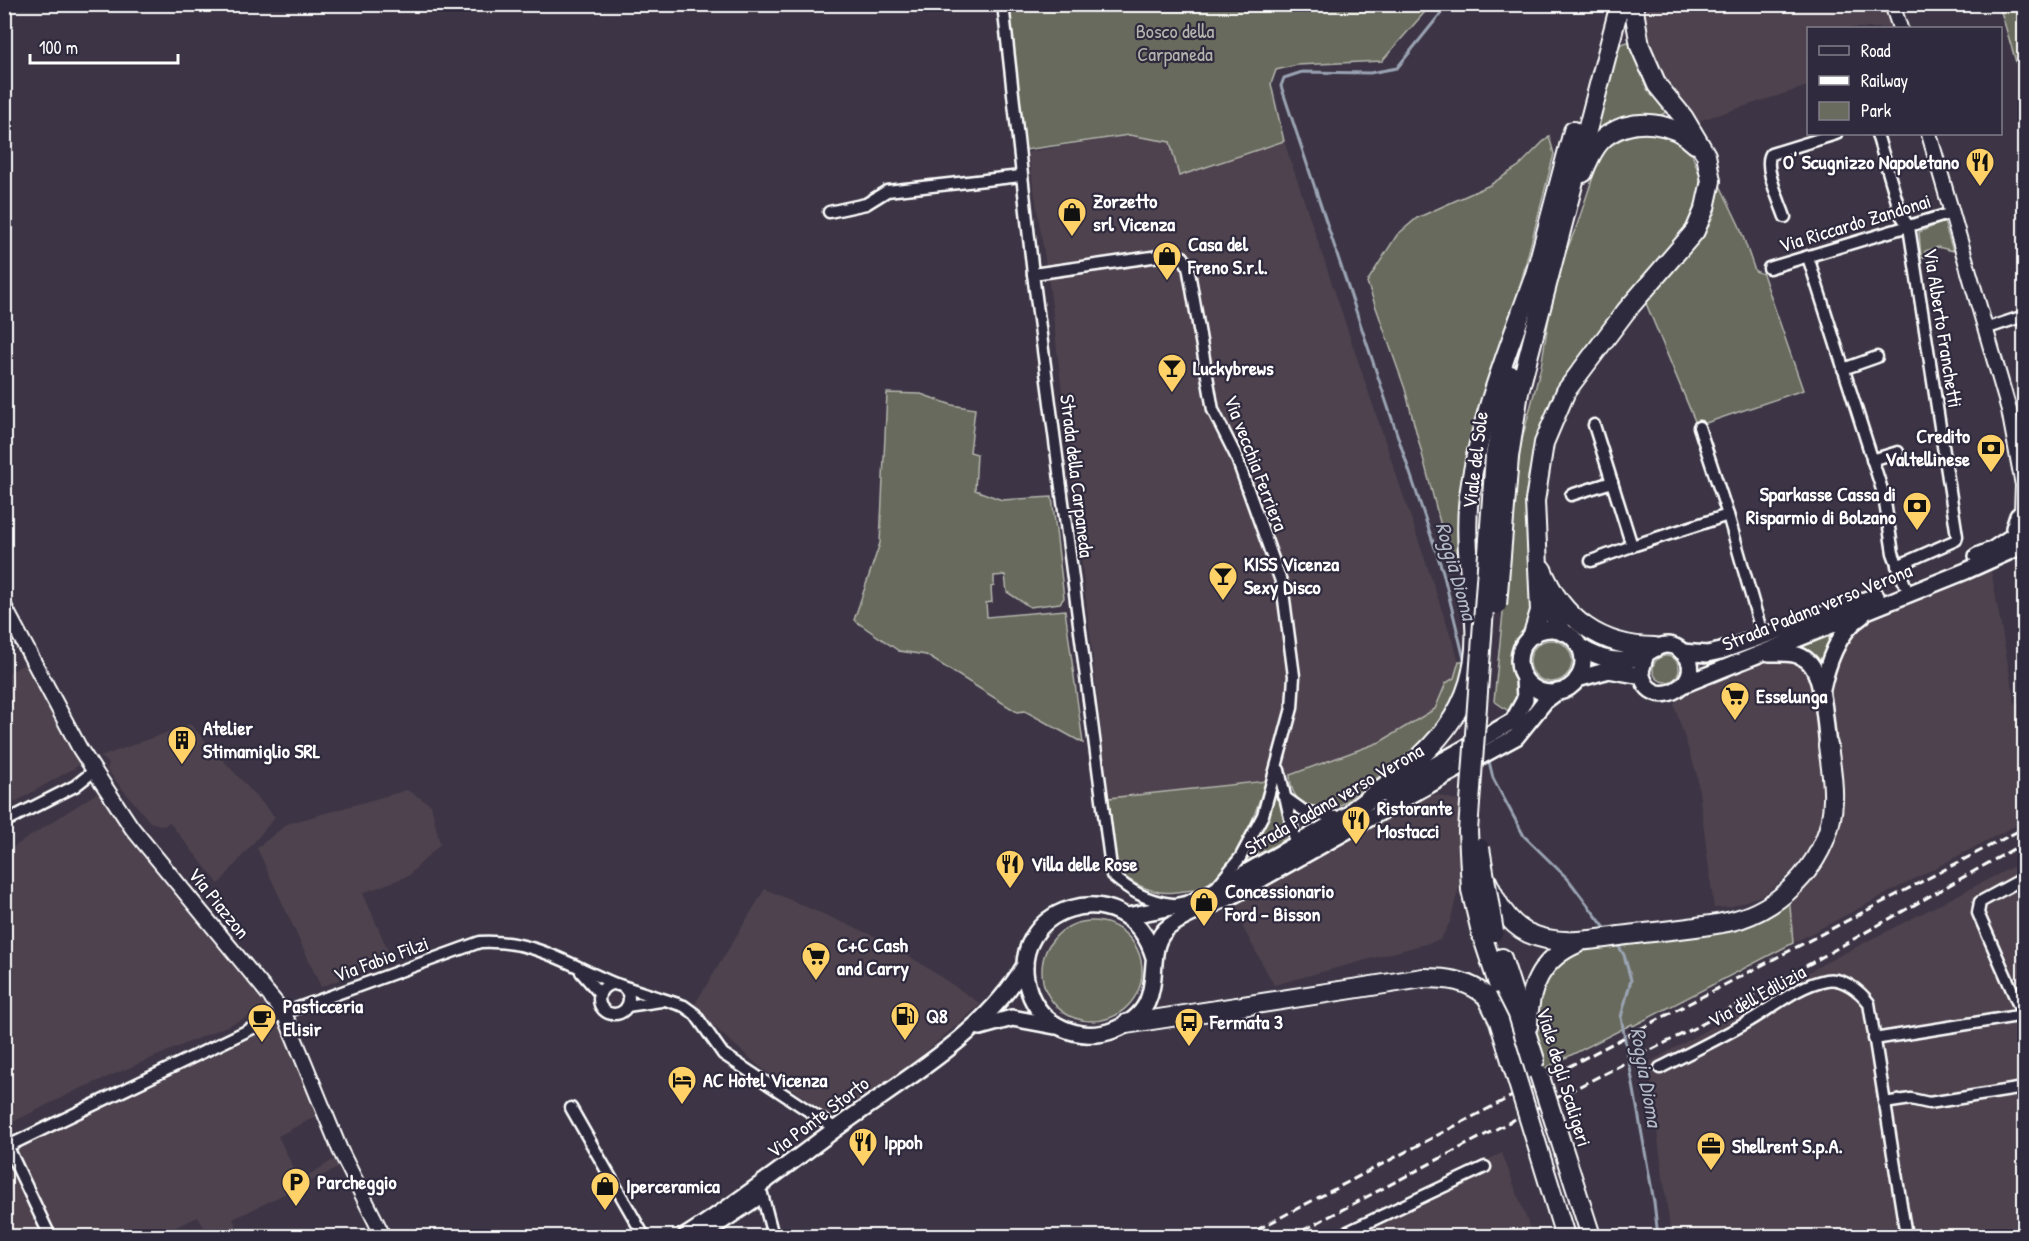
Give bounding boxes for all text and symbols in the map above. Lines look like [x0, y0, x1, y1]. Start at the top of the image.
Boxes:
park label: Bosco della Carpaneda [1136, 17, 1214, 67]
scale bar [30, 27, 178, 65]
legend [1807, 27, 2002, 135]
text: 100 m [39, 35, 78, 60]
text: Road [1861, 38, 1891, 63]
text: Railway [1861, 68, 1908, 93]
text: Park [1861, 98, 1892, 123]
restaurant icon: O' Scugnizzo Napoletano [1964, 146, 1996, 188]
place label: O' Scugnizzo Napoletano [1783, 148, 1959, 176]
place label: Zorzetto srl Vicenza [1093, 187, 1175, 237]
street label: Via Riccardo Zandonai [1776, 187, 1934, 258]
shop icon: Zorzetto srl Vicenza [1056, 196, 1088, 238]
place label: Casa del Freno S.r.l. [1187, 230, 1268, 280]
shop icon: Casa del Freno S.r.l. [1151, 240, 1183, 282]
street label: Via Alberto Franchetti [1918, 246, 1969, 410]
bar icon: Luckybrews [1156, 352, 1188, 394]
place label: Luckybrews [1193, 354, 1274, 382]
street label: Via vecchia Ferriera [1218, 391, 1295, 535]
street label: Strada della Carpaneda [1054, 393, 1101, 559]
street label: Viale del Sole [1455, 410, 1494, 510]
place label: Credito Valtellinese [1885, 422, 1970, 472]
bank icon: Credito Valtellinese [1975, 432, 2007, 474]
place label: Sparkasse Cassa di Risparmio di Bolzano [1746, 480, 1896, 531]
bank icon: Sparkasse Cassa di Risparmio di Bolzano [1901, 490, 1933, 532]
water label: Roggia Dioma [1429, 519, 1485, 626]
place label: KISS Vicenza Sexy Disco [1244, 550, 1339, 601]
street label: Strada Padana verso Verona [1718, 556, 1916, 657]
bar icon: KISS Vicenza Sexy Disco [1207, 560, 1239, 602]
supermarket icon: Esselunga [1719, 680, 1751, 722]
place label: Esselunga [1756, 682, 1827, 710]
place label: Atelier Stimamiglio SRL [203, 714, 321, 765]
building icon: Atelier Stimamiglio SRL [166, 724, 198, 766]
street label: Strada Padana verso Verona [1239, 736, 1428, 861]
place label: Ristorante Mostacci [1377, 794, 1453, 844]
restaurant icon: Ristorante Mostacci [1340, 804, 1372, 846]
restaurant icon: Villa delle Rose [994, 848, 1026, 890]
place label: Villa delle Rose [1031, 850, 1138, 877]
street label: Via Piazzon [182, 861, 256, 944]
place label: Concessionario Ford - Bisson [1224, 877, 1334, 927]
shop icon: Concessionario Ford - Bisson [1188, 886, 1220, 928]
street label: Via Fabio Filzi [330, 929, 432, 988]
place label: C+C Cash and Carry [837, 931, 909, 982]
supermarket icon: C+C Cash and Carry [800, 940, 832, 982]
street label: Via dell'Edilizia [1703, 958, 1811, 1033]
place label: Pasticceria Elisir [283, 992, 363, 1042]
fuel station icon: Q8 [889, 1000, 921, 1042]
cafe icon: Pasticceria Elisir [246, 1002, 278, 1044]
place label: Q8 [926, 1002, 948, 1029]
street label: Viale degli Scaligeri [1530, 1004, 1598, 1150]
bus stop icon: Fermata 3 [1173, 1006, 1205, 1048]
place label: Fermata 3 [1209, 1008, 1283, 1035]
water label: Roggia Dioma [1624, 1025, 1670, 1131]
hotel icon: AC Hotel Vicenza [666, 1064, 698, 1106]
place label: AC Hotel Vicenza [703, 1066, 828, 1093]
street label: Via Ponte Storto [761, 1069, 874, 1164]
restaurant icon: Ippoh [847, 1126, 879, 1168]
place label: Ippoh [884, 1128, 923, 1156]
office icon: Shellrent S.p.A. [1695, 1130, 1727, 1172]
place label: Shellrent S.p.A. [1732, 1132, 1843, 1160]
parking icon: Parcheggio [280, 1166, 312, 1208]
place label: Parcheggio [317, 1168, 397, 1196]
shop icon: Iperceramica [589, 1170, 621, 1212]
place label: Iperceramica [626, 1172, 720, 1200]

